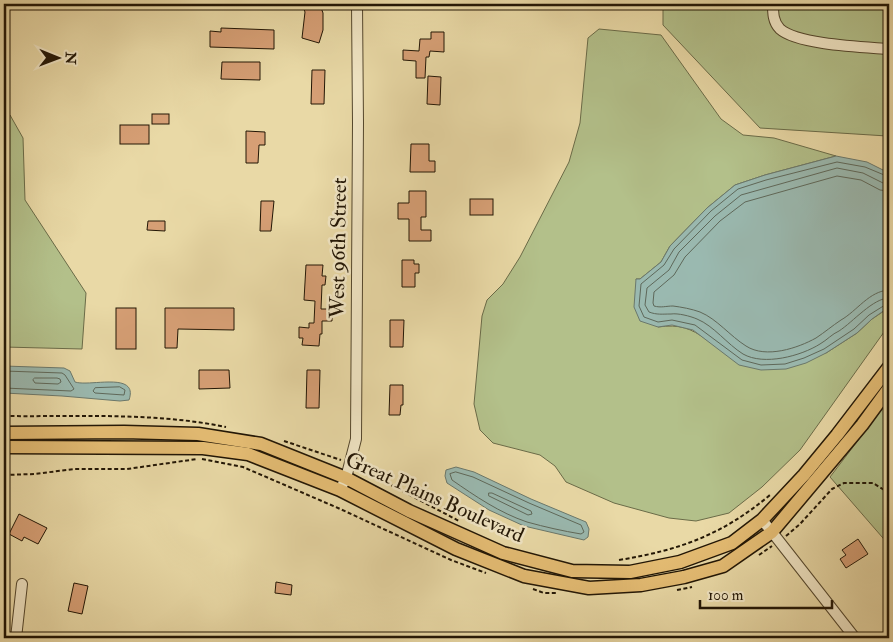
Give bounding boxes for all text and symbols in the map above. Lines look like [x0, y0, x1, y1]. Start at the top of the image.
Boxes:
north arrow [32, 32, 82, 82]
text: N [62, 51, 79, 65]
street label: West 96th Street [324, 177, 353, 320]
street label: Great Plains Boulevard [341, 446, 529, 549]
scale bar [700, 577, 833, 609]
text: 100 m [708, 586, 744, 605]

